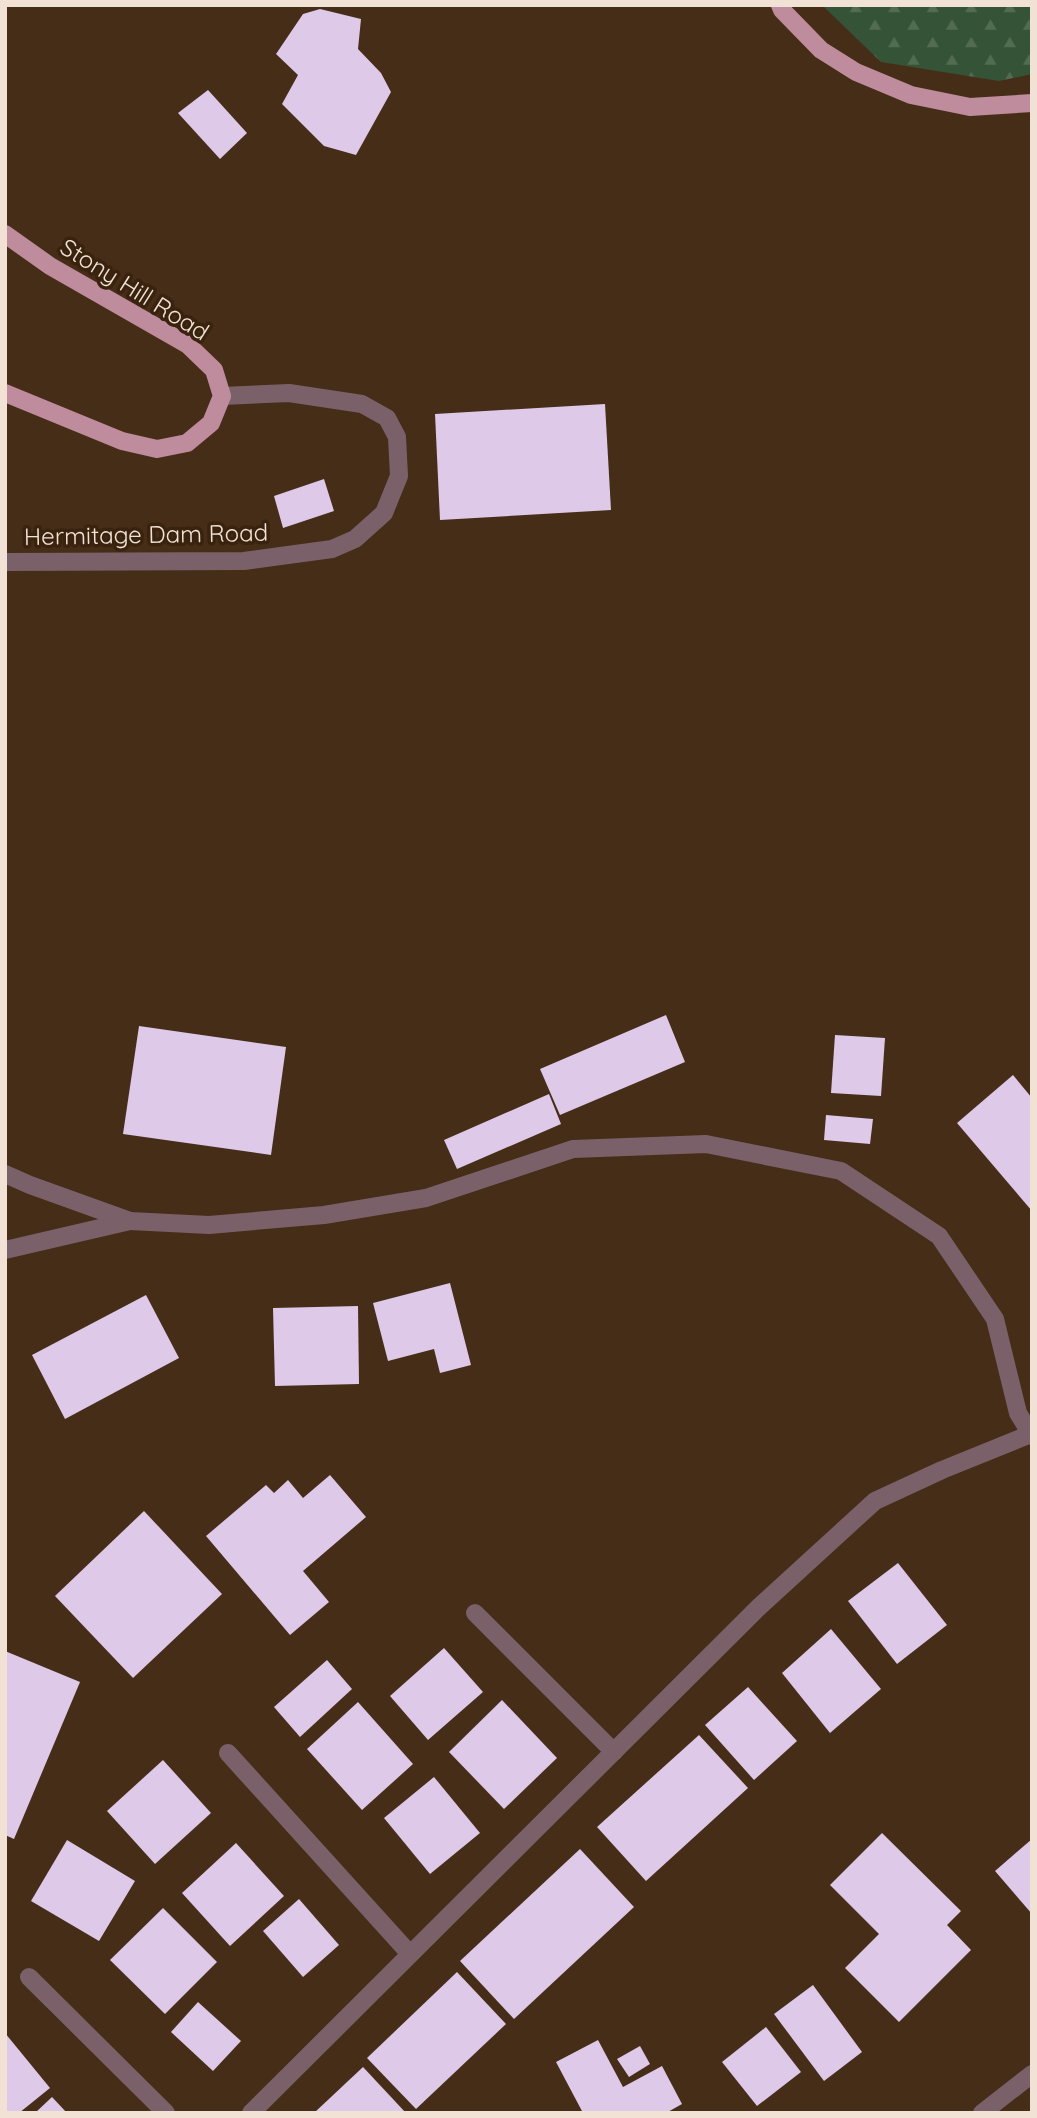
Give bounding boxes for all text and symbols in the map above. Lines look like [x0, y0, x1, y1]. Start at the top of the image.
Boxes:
street label: Stony Hill Road [55, 231, 215, 347]
street label: Hermitage Dam Road [24, 517, 268, 551]

